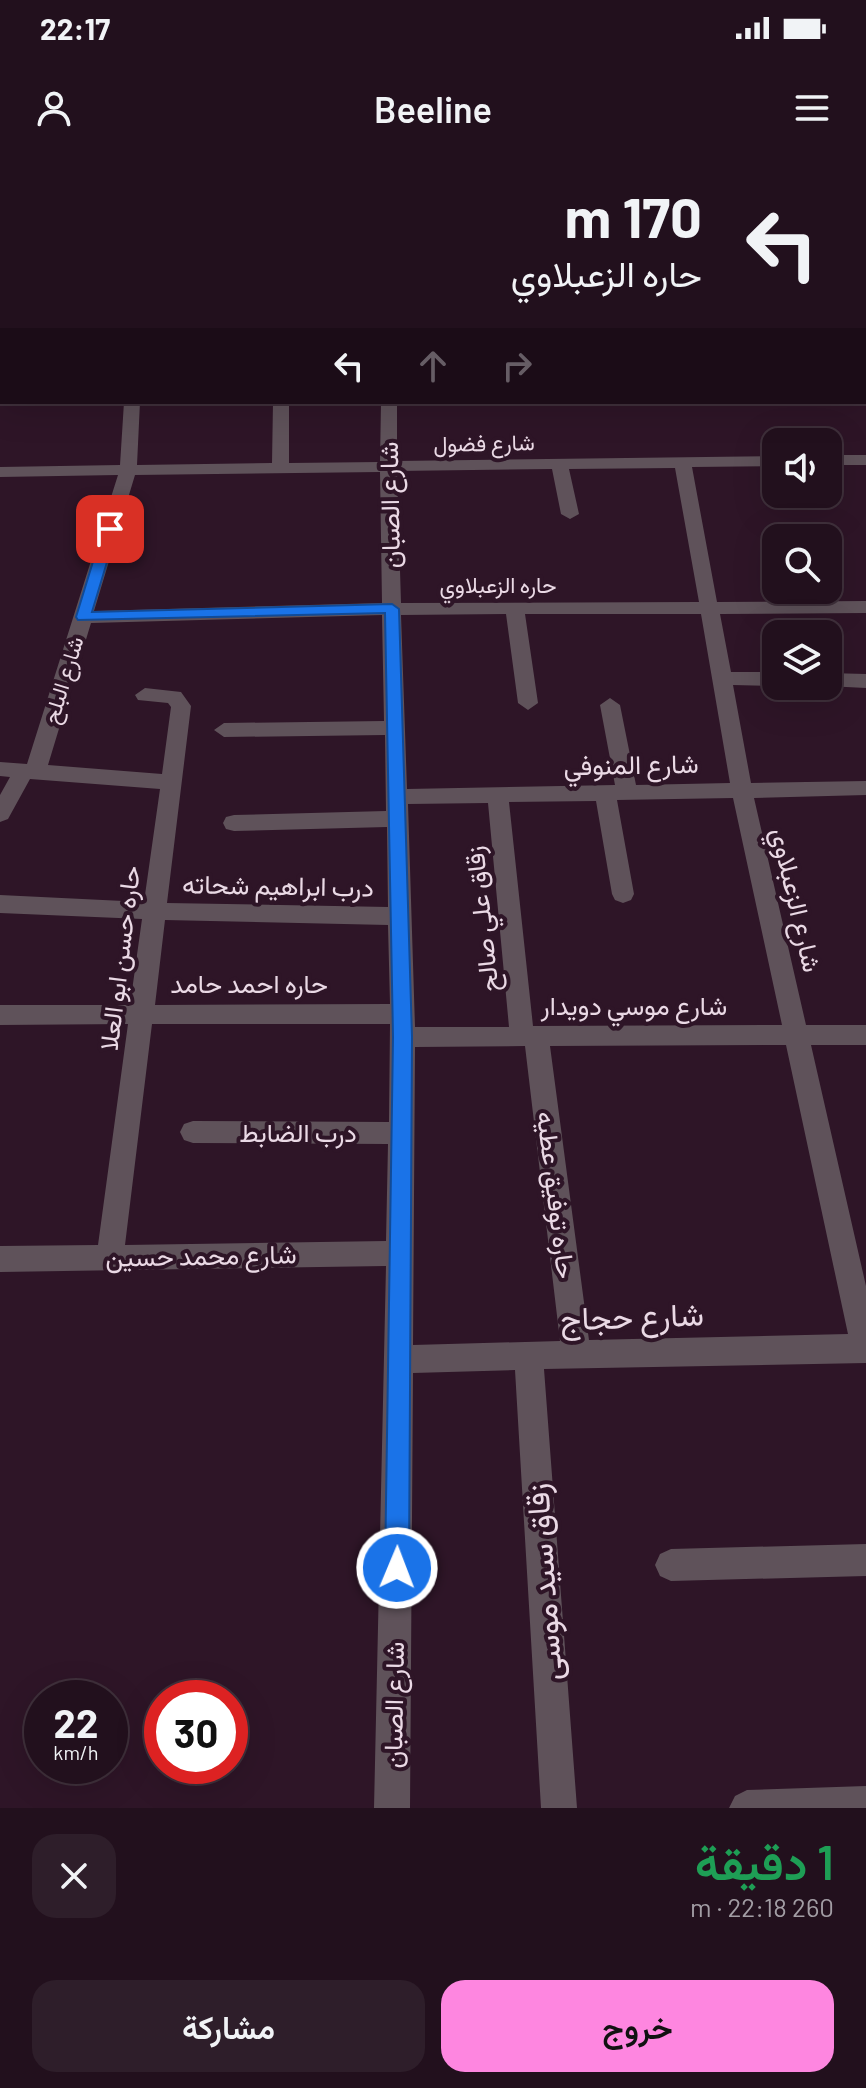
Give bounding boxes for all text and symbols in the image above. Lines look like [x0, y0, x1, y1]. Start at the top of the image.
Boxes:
text: 22:17 [40, 10, 110, 46]
icon: person [32, 86, 76, 130]
icon: menu [790, 86, 834, 130]
text: Beeline [374, 87, 492, 130]
text: 170 m [565, 182, 702, 249]
icon: left [730, 192, 834, 296]
text: حاره الزعبلاوي [511, 251, 702, 294]
icon: left [327, 344, 371, 388]
icon: ahead [411, 344, 455, 388]
icon: right [495, 344, 539, 388]
street label: شارع فضول [433, 428, 535, 459]
map controls [762, 428, 842, 700]
button: sound [762, 428, 842, 508]
street label: شارع الصبان [372, 441, 409, 569]
pin [76, 495, 144, 563]
icon: arrive [88, 507, 132, 551]
button: search [762, 524, 842, 604]
street label: حاره الزعبلاوي [440, 571, 556, 604]
button: layers [762, 620, 842, 700]
street label: شارع البلح [36, 633, 90, 727]
street label: شارع المنوفي [563, 747, 699, 787]
street label: شارع الزعبلاوي [759, 824, 829, 976]
street label: زقاق علي صالح [457, 844, 511, 994]
street label: حاره حسن ابو العلا [92, 863, 147, 1052]
street label: درب ابراهيم شحاته [182, 867, 374, 905]
street label: حاره احمد حامد [170, 967, 328, 1000]
street label: شارع موسي دويدار [540, 989, 727, 1027]
street label: حاره توفيق عطيه [530, 1109, 583, 1281]
street label: درب الضابط [239, 1116, 357, 1149]
street label: شارع محمد حسين [105, 1237, 297, 1276]
street label: شارع حجاج [559, 1294, 705, 1341]
street label: زقاق سيد موسى [516, 1482, 571, 1682]
position arrow [355, 1526, 439, 1610]
street label: شارع الصبان [376, 1641, 413, 1769]
speed limit sign: 30 [144, 1680, 248, 1784]
text: 22 [54, 1698, 98, 1746]
text: km/h [53, 1740, 99, 1764]
text: 1 دقيقة [695, 1832, 834, 1890]
button: close [32, 1834, 116, 1918]
text: 260 m · 22:18 [690, 1891, 834, 1922]
button: مشاركة [32, 1980, 425, 2072]
button: خروج [441, 1980, 834, 2072]

